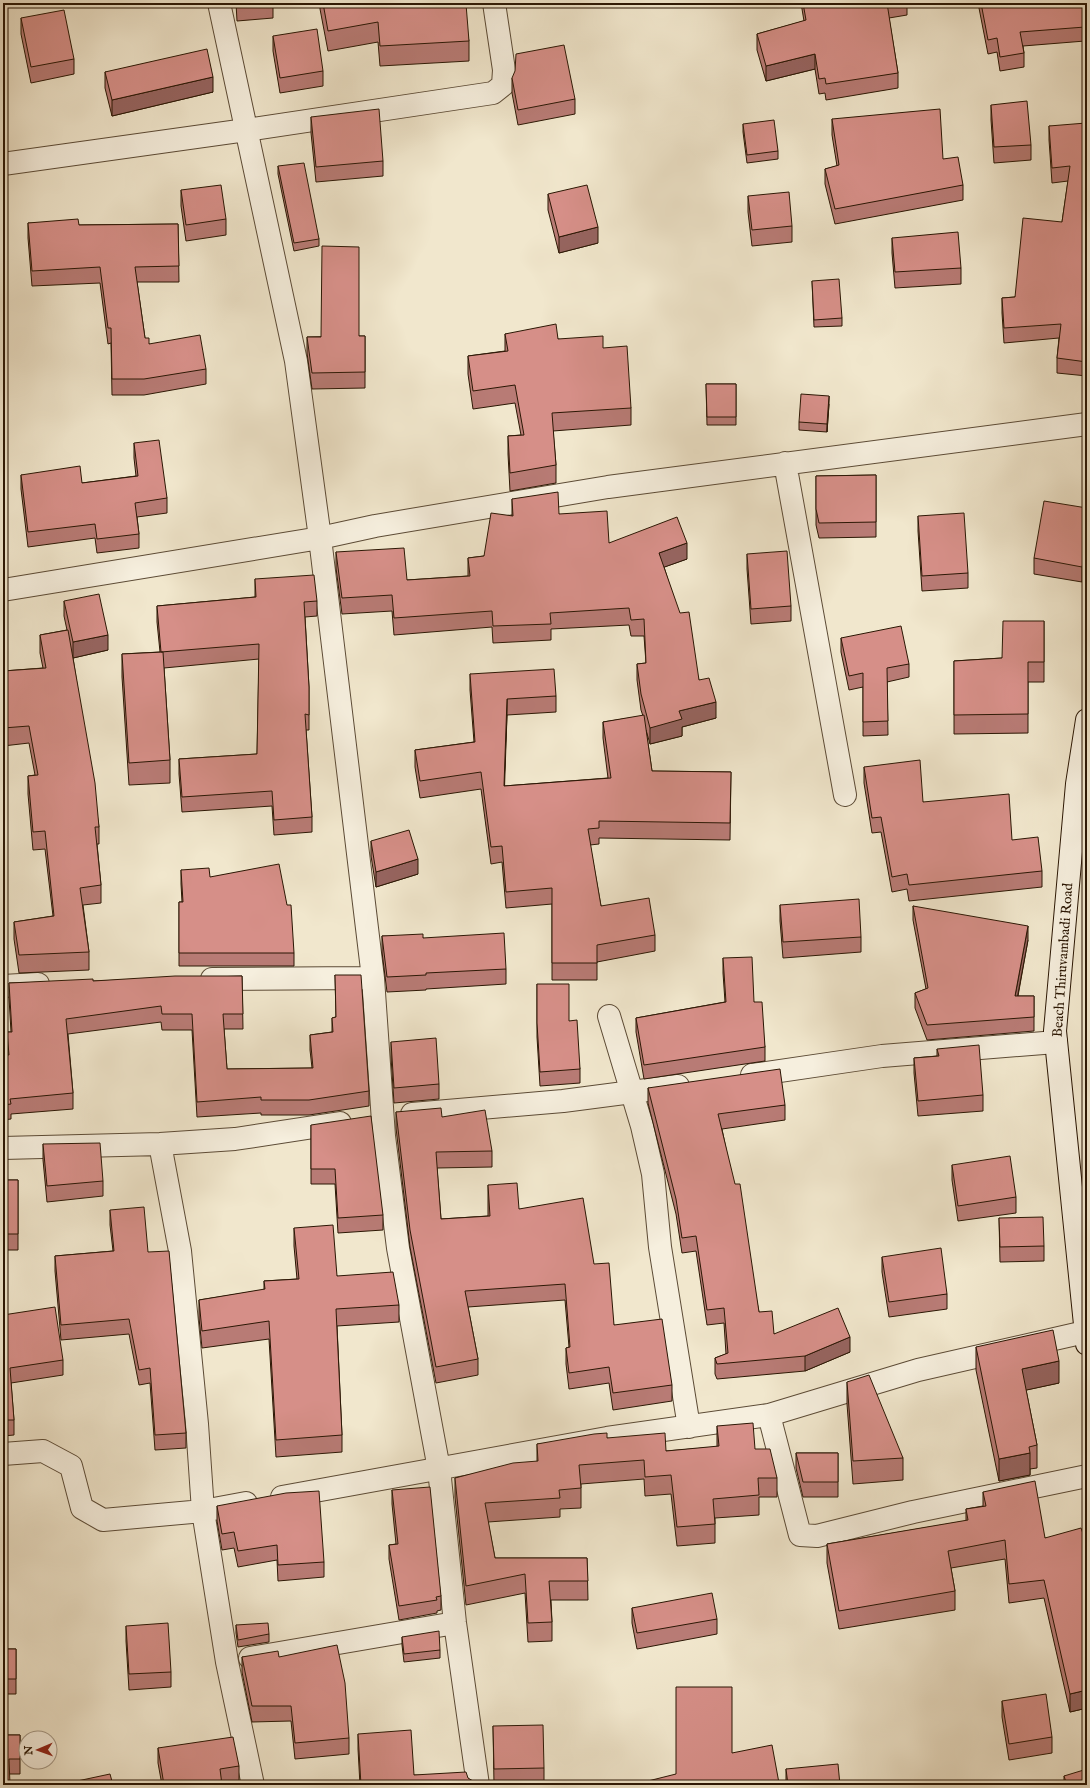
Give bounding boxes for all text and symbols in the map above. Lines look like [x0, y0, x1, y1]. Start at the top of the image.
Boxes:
street label: Beach Thiruvambadi Road [1049, 882, 1077, 1038]
north arrow [18, 1730, 58, 1770]
text: N [22, 1745, 36, 1756]

